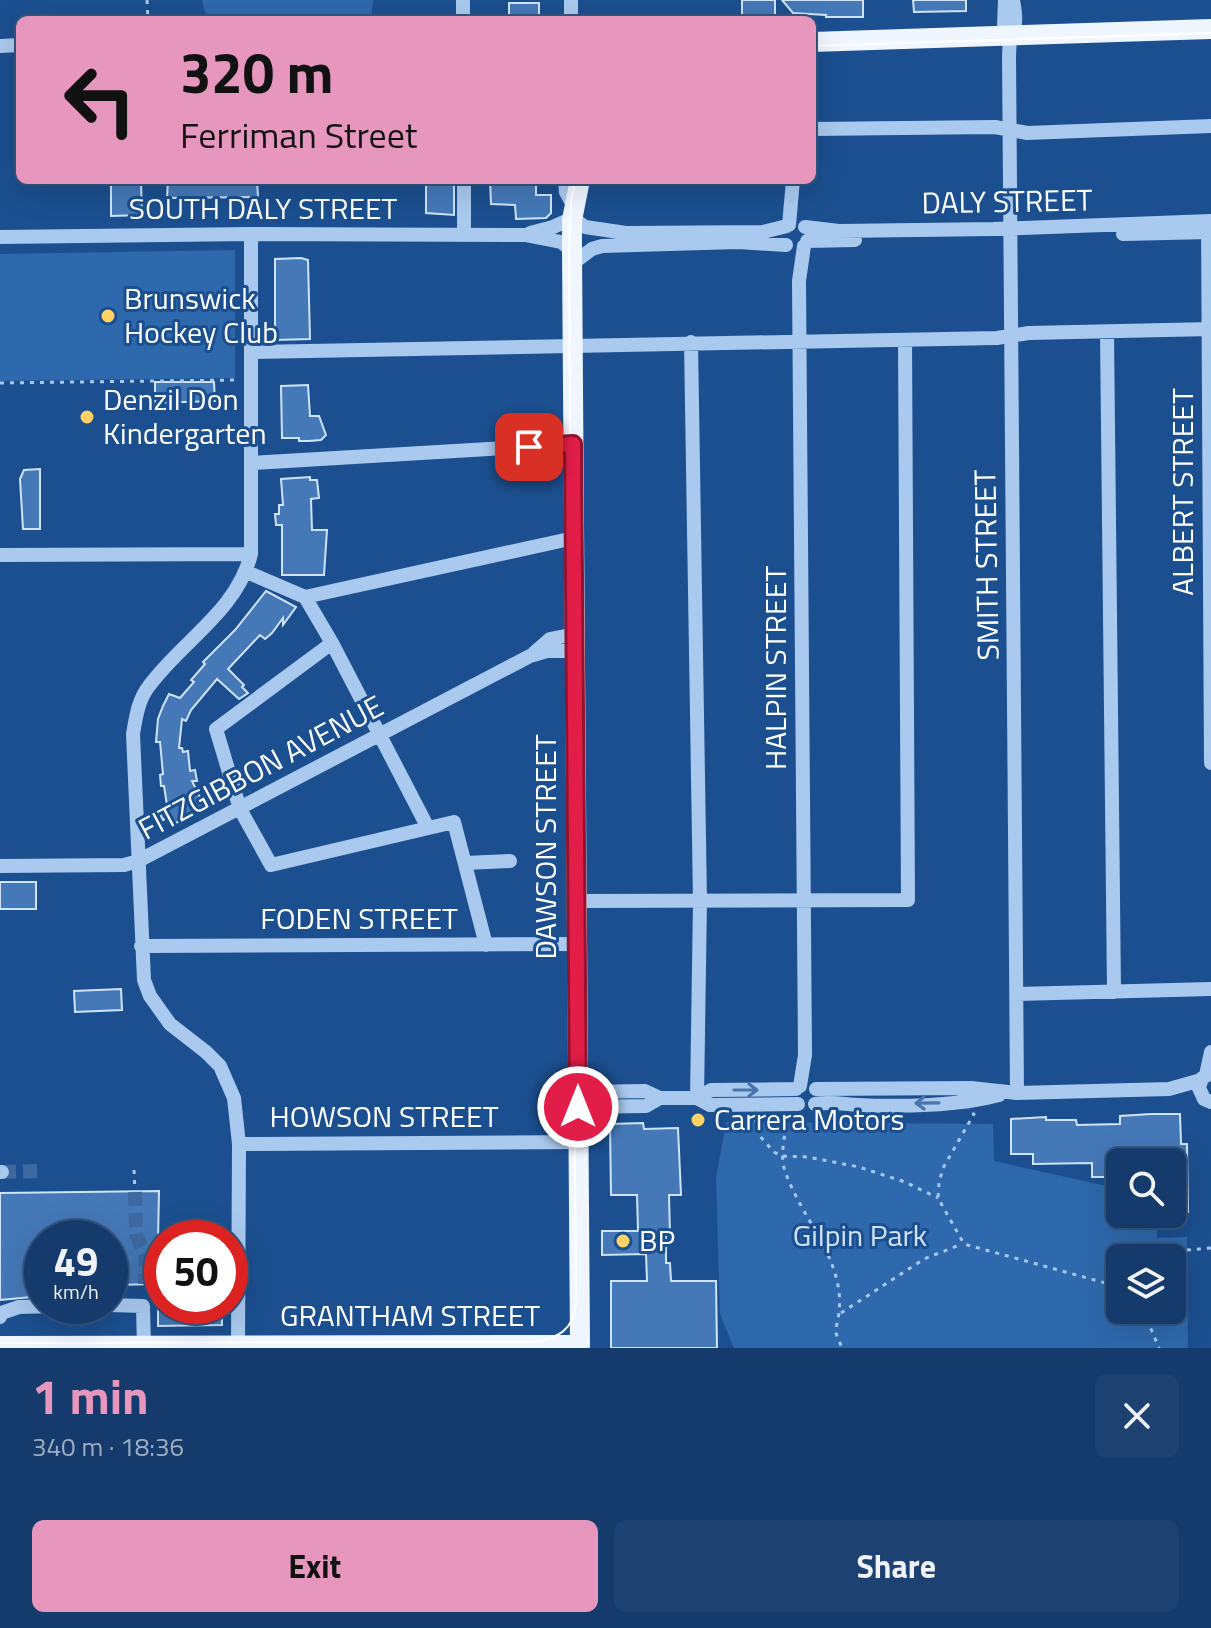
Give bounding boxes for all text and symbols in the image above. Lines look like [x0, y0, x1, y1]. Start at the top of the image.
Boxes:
text: 320 m [180, 30, 333, 115]
icon: left [48, 48, 152, 152]
text: Ferriman Street [180, 107, 417, 162]
street label: DALY STREET [921, 177, 1093, 225]
street label: SOUTH DALY STREET [129, 185, 398, 231]
place label: Brunswick Hockey Club [124, 275, 278, 355]
marker: Brunswick Hockey Club [99, 307, 117, 325]
place label: Denzil Don Kindergarten [103, 376, 267, 456]
street label: ALBERT STREET [1159, 388, 1205, 596]
marker: Denzil Don Kindergarten [78, 408, 96, 426]
pin [495, 413, 563, 481]
icon: arrive [507, 425, 551, 469]
street label: SMITH STREET [961, 469, 1011, 661]
street label: HALPIN STREET [752, 566, 798, 770]
street label: FITZGIBBON AVENUE [130, 683, 391, 851]
street label: DAWSON STREET [522, 734, 568, 960]
street label: FODEN STREET [260, 895, 458, 941]
position arrow [536, 1065, 620, 1149]
one-way arrow [732, 1082, 759, 1098]
street label: HOWSON STREET [270, 1093, 499, 1139]
place label: Carrera Motors [714, 1096, 904, 1142]
one-way arrow [914, 1096, 941, 1111]
marker: Carrera Motors [689, 1111, 707, 1129]
map controls [1106, 1148, 1186, 1324]
button: search [1106, 1148, 1186, 1228]
park label: Gilpin Park [793, 1212, 927, 1258]
place label: BP [639, 1217, 675, 1263]
speed limit sign: 50 [144, 1220, 248, 1324]
text: 49 [54, 1231, 98, 1292]
marker: BP [614, 1232, 632, 1250]
button: layers [1106, 1244, 1186, 1324]
text: km/h [53, 1276, 99, 1307]
street label: GRANTHAM STREET [280, 1292, 540, 1338]
text: 1 min [32, 1360, 149, 1433]
button: close [1095, 1374, 1179, 1458]
text: 340 m · 18:36 [32, 1427, 184, 1466]
button: Exit [32, 1520, 598, 1612]
button: Share [614, 1520, 1179, 1612]

